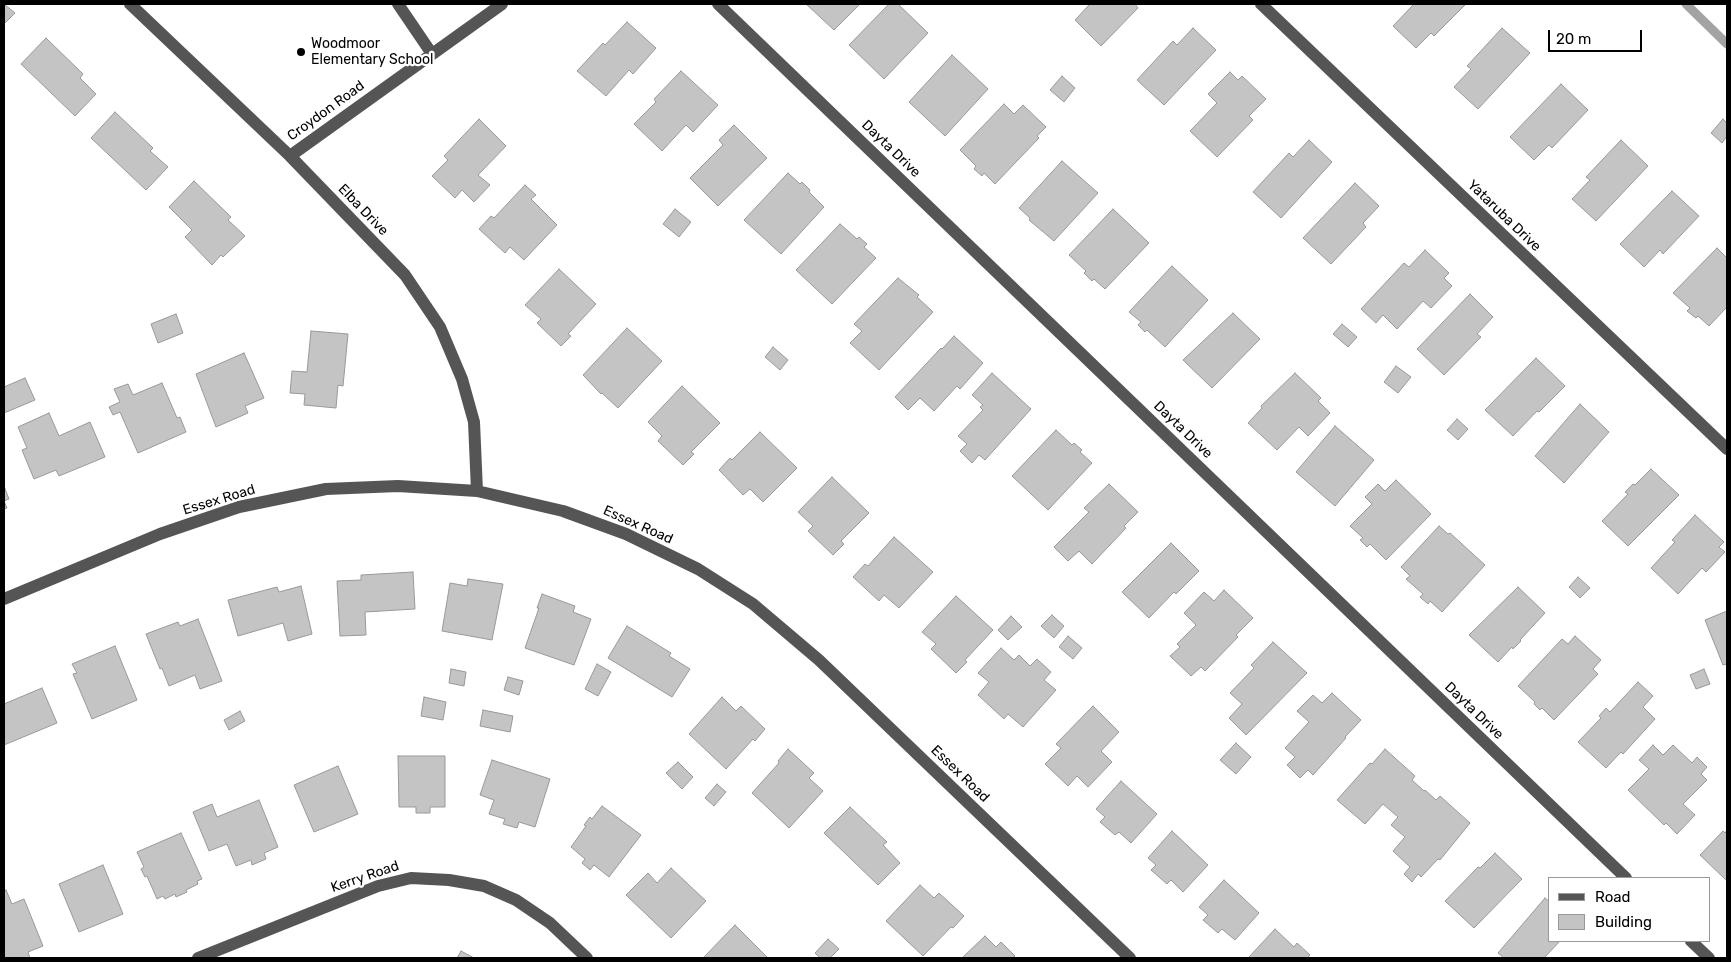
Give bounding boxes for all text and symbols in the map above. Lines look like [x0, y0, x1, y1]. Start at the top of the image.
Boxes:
scale bar [1551, 20, 1645, 52]
text: 20 m [1556, 30, 1591, 48]
place label: Woodmoor Elementary School [311, 36, 434, 68]
marker: Woodmoor Elementary School [295, 46, 307, 58]
street label: Croydon Road [284, 77, 368, 145]
street label: Dayta Drive [858, 117, 924, 181]
street label: Yataruba Drive [1464, 177, 1544, 255]
street label: Elba Drive [334, 181, 392, 239]
street label: Dayta Drive [1150, 398, 1216, 462]
street label: Essex Road [181, 481, 257, 519]
street label: Essex Road [601, 502, 675, 548]
street label: Dayta Drive [1441, 679, 1507, 743]
street label: Essex Road [927, 742, 993, 806]
street label: Kerry Road [329, 858, 401, 896]
legend [1548, 877, 1711, 942]
text: Road [1595, 888, 1631, 906]
text: Building [1595, 913, 1652, 931]

